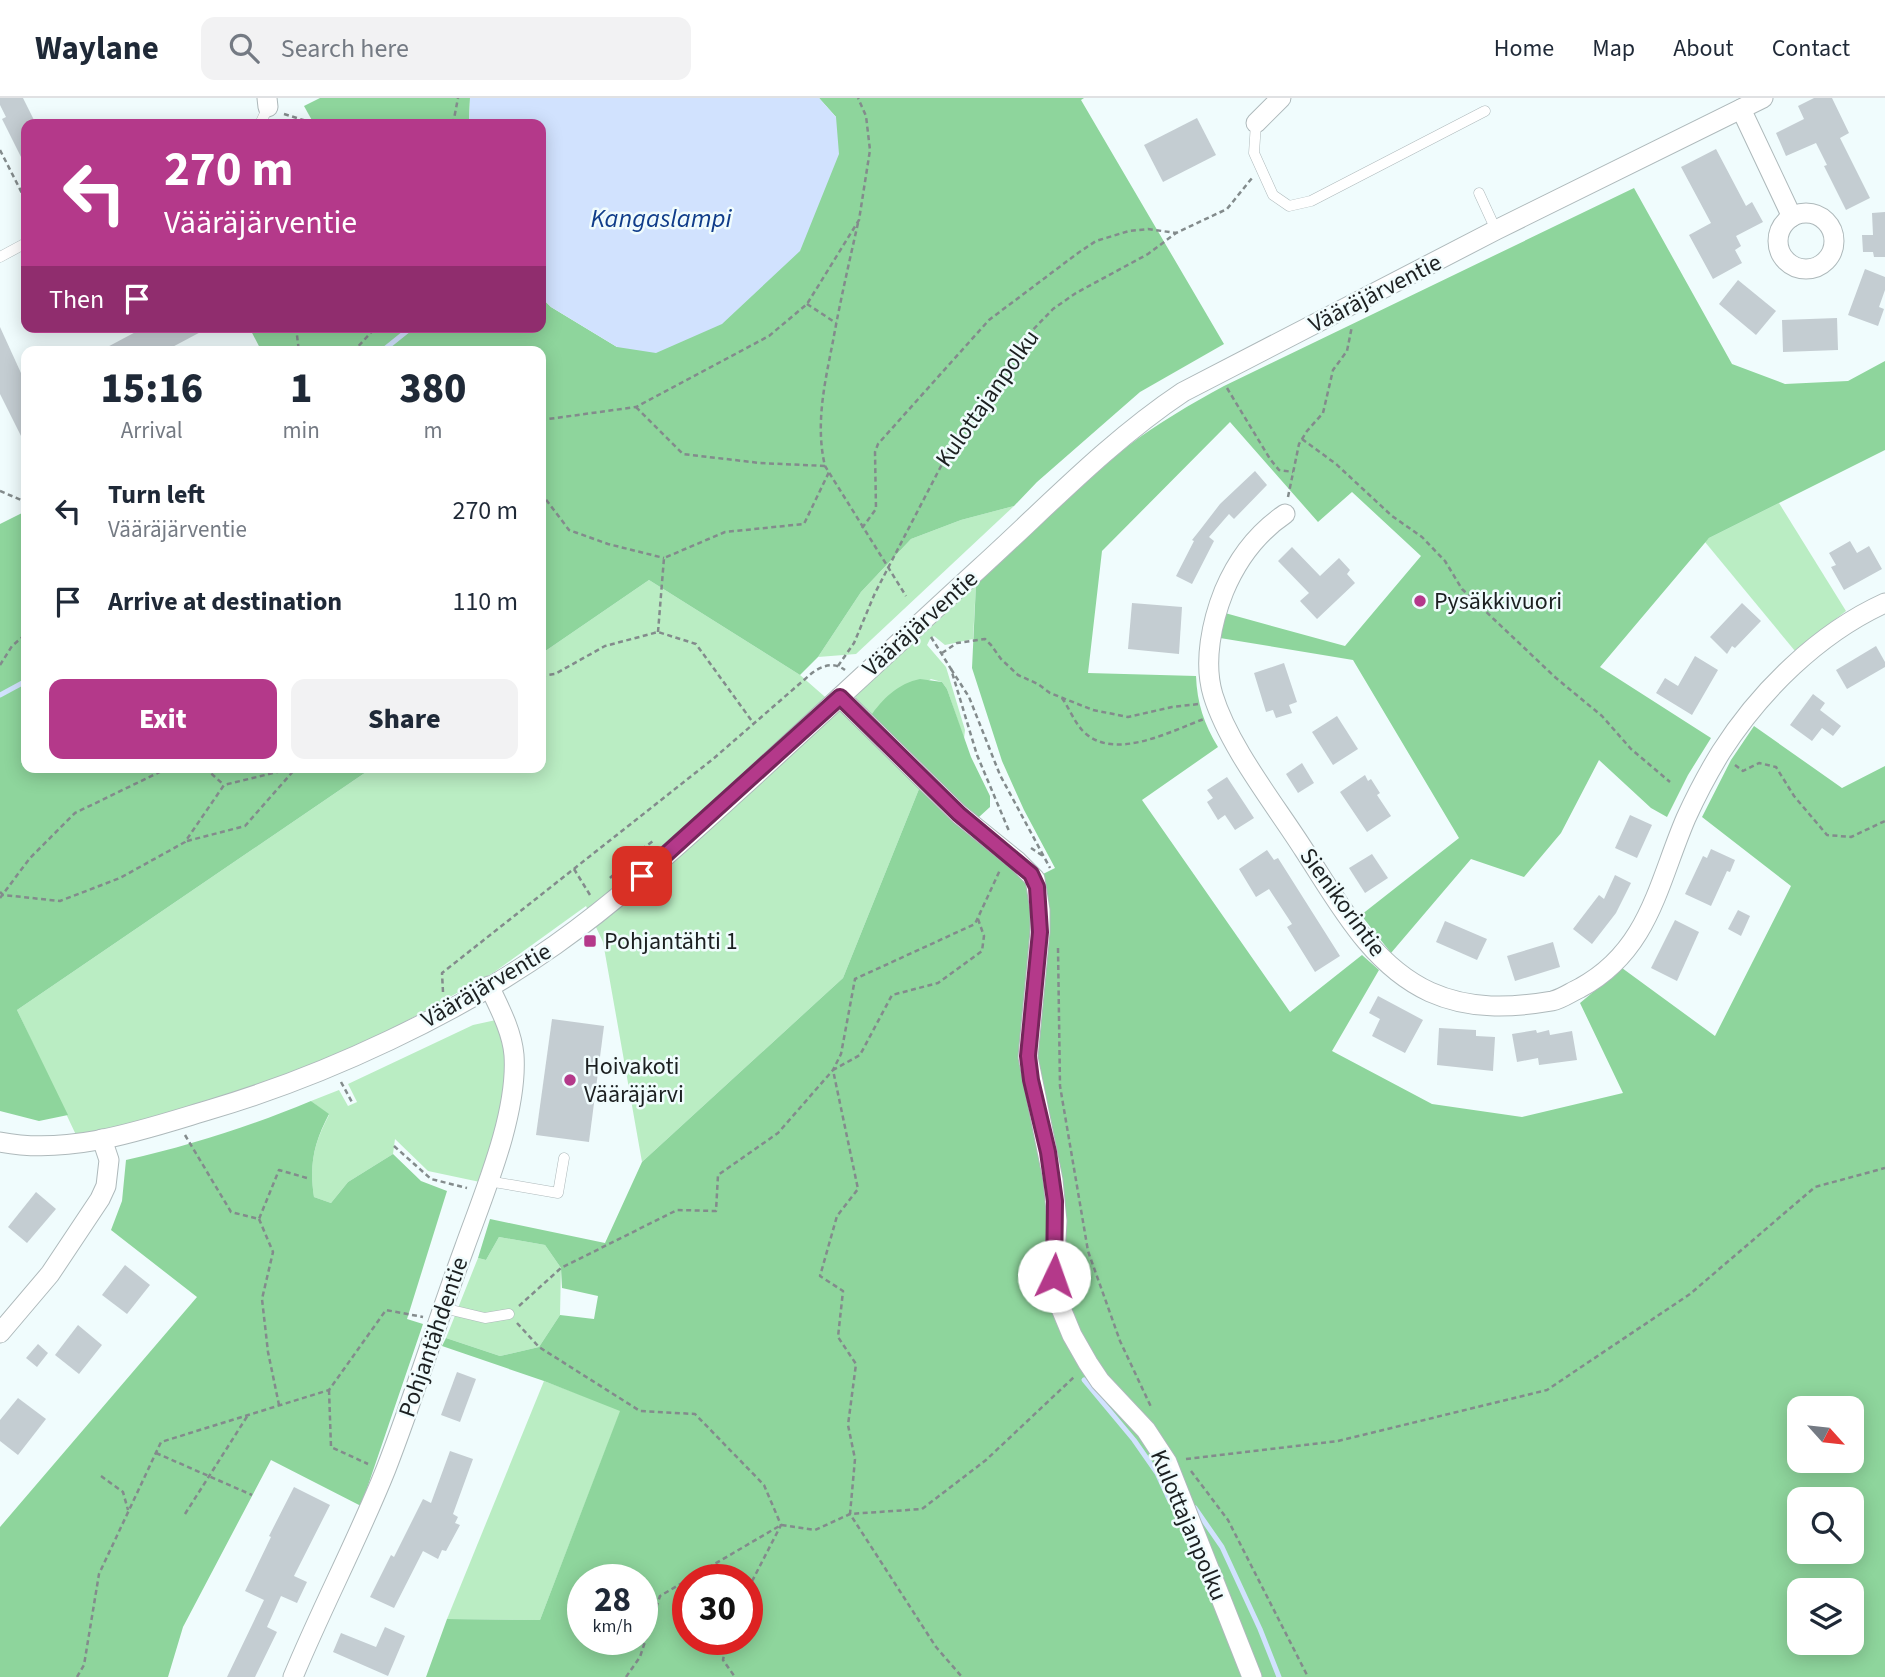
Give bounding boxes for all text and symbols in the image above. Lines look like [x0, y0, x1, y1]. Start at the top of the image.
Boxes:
search box [201, 17, 691, 80]
text: Waylane [35, 25, 159, 72]
icon: search [225, 29, 263, 67]
text: Search here [281, 30, 409, 67]
text: Home [1494, 31, 1554, 66]
text: Map [1592, 31, 1635, 66]
text: About [1673, 31, 1734, 66]
text: Contact [1772, 31, 1850, 66]
text: 270 m [164, 135, 293, 205]
icon: left [49, 147, 140, 238]
text: Vääräjärventie [164, 200, 357, 246]
water label: Kangaslampi [590, 200, 732, 237]
street label: Vääräjärventie [1303, 245, 1448, 342]
icon: arrive [118, 280, 156, 318]
text: Then [49, 281, 104, 318]
street label: Kulottajanpolku [927, 322, 1048, 474]
text: 15:16 [100, 359, 203, 419]
text: 1 [290, 359, 312, 419]
text: 380 [399, 359, 467, 419]
text: Arrival [121, 414, 183, 447]
text: min [283, 414, 320, 447]
text: m [423, 414, 442, 447]
text: Turn left [108, 476, 205, 513]
icon: left [49, 492, 87, 530]
text: 270 m [452, 492, 518, 529]
text: Vääräjärventie [108, 513, 247, 546]
street label: Vääräjärventie [855, 562, 986, 685]
icon: arrive [49, 583, 87, 621]
text: Arrive at destination [108, 583, 342, 620]
text: 110 m [452, 583, 518, 620]
place label: Pysäkkivuori [1434, 584, 1562, 619]
marker: Pysäkkivuori [1412, 593, 1428, 609]
button: Exit [49, 679, 277, 759]
button: Share [291, 679, 518, 759]
street label: Sienikorintie [1291, 840, 1394, 964]
pin [612, 846, 672, 906]
icon: arrive [623, 857, 661, 895]
place label: Pohjantähti 1 [604, 924, 738, 959]
marker: Pohjantähti 1 [582, 933, 598, 949]
street label: Vääräjärventie [415, 934, 558, 1037]
place label: Hoivakoti Vääräjärvi [584, 1049, 684, 1112]
marker: Hoivakoti Vääräjärvi [562, 1072, 578, 1088]
position arrow [1017, 1239, 1091, 1313]
street label: Pohjantähdentie [390, 1252, 477, 1422]
north arrow [1787, 1396, 1864, 1474]
map controls [1787, 1396, 1864, 1655]
street label: Kulottajanpolku [1141, 1444, 1236, 1606]
button: search [1787, 1487, 1864, 1564]
speed limit sign: 30 [672, 1564, 763, 1655]
text: 28 [594, 1575, 631, 1625]
button: layers [1787, 1578, 1864, 1655]
text: km/h [593, 1614, 632, 1639]

